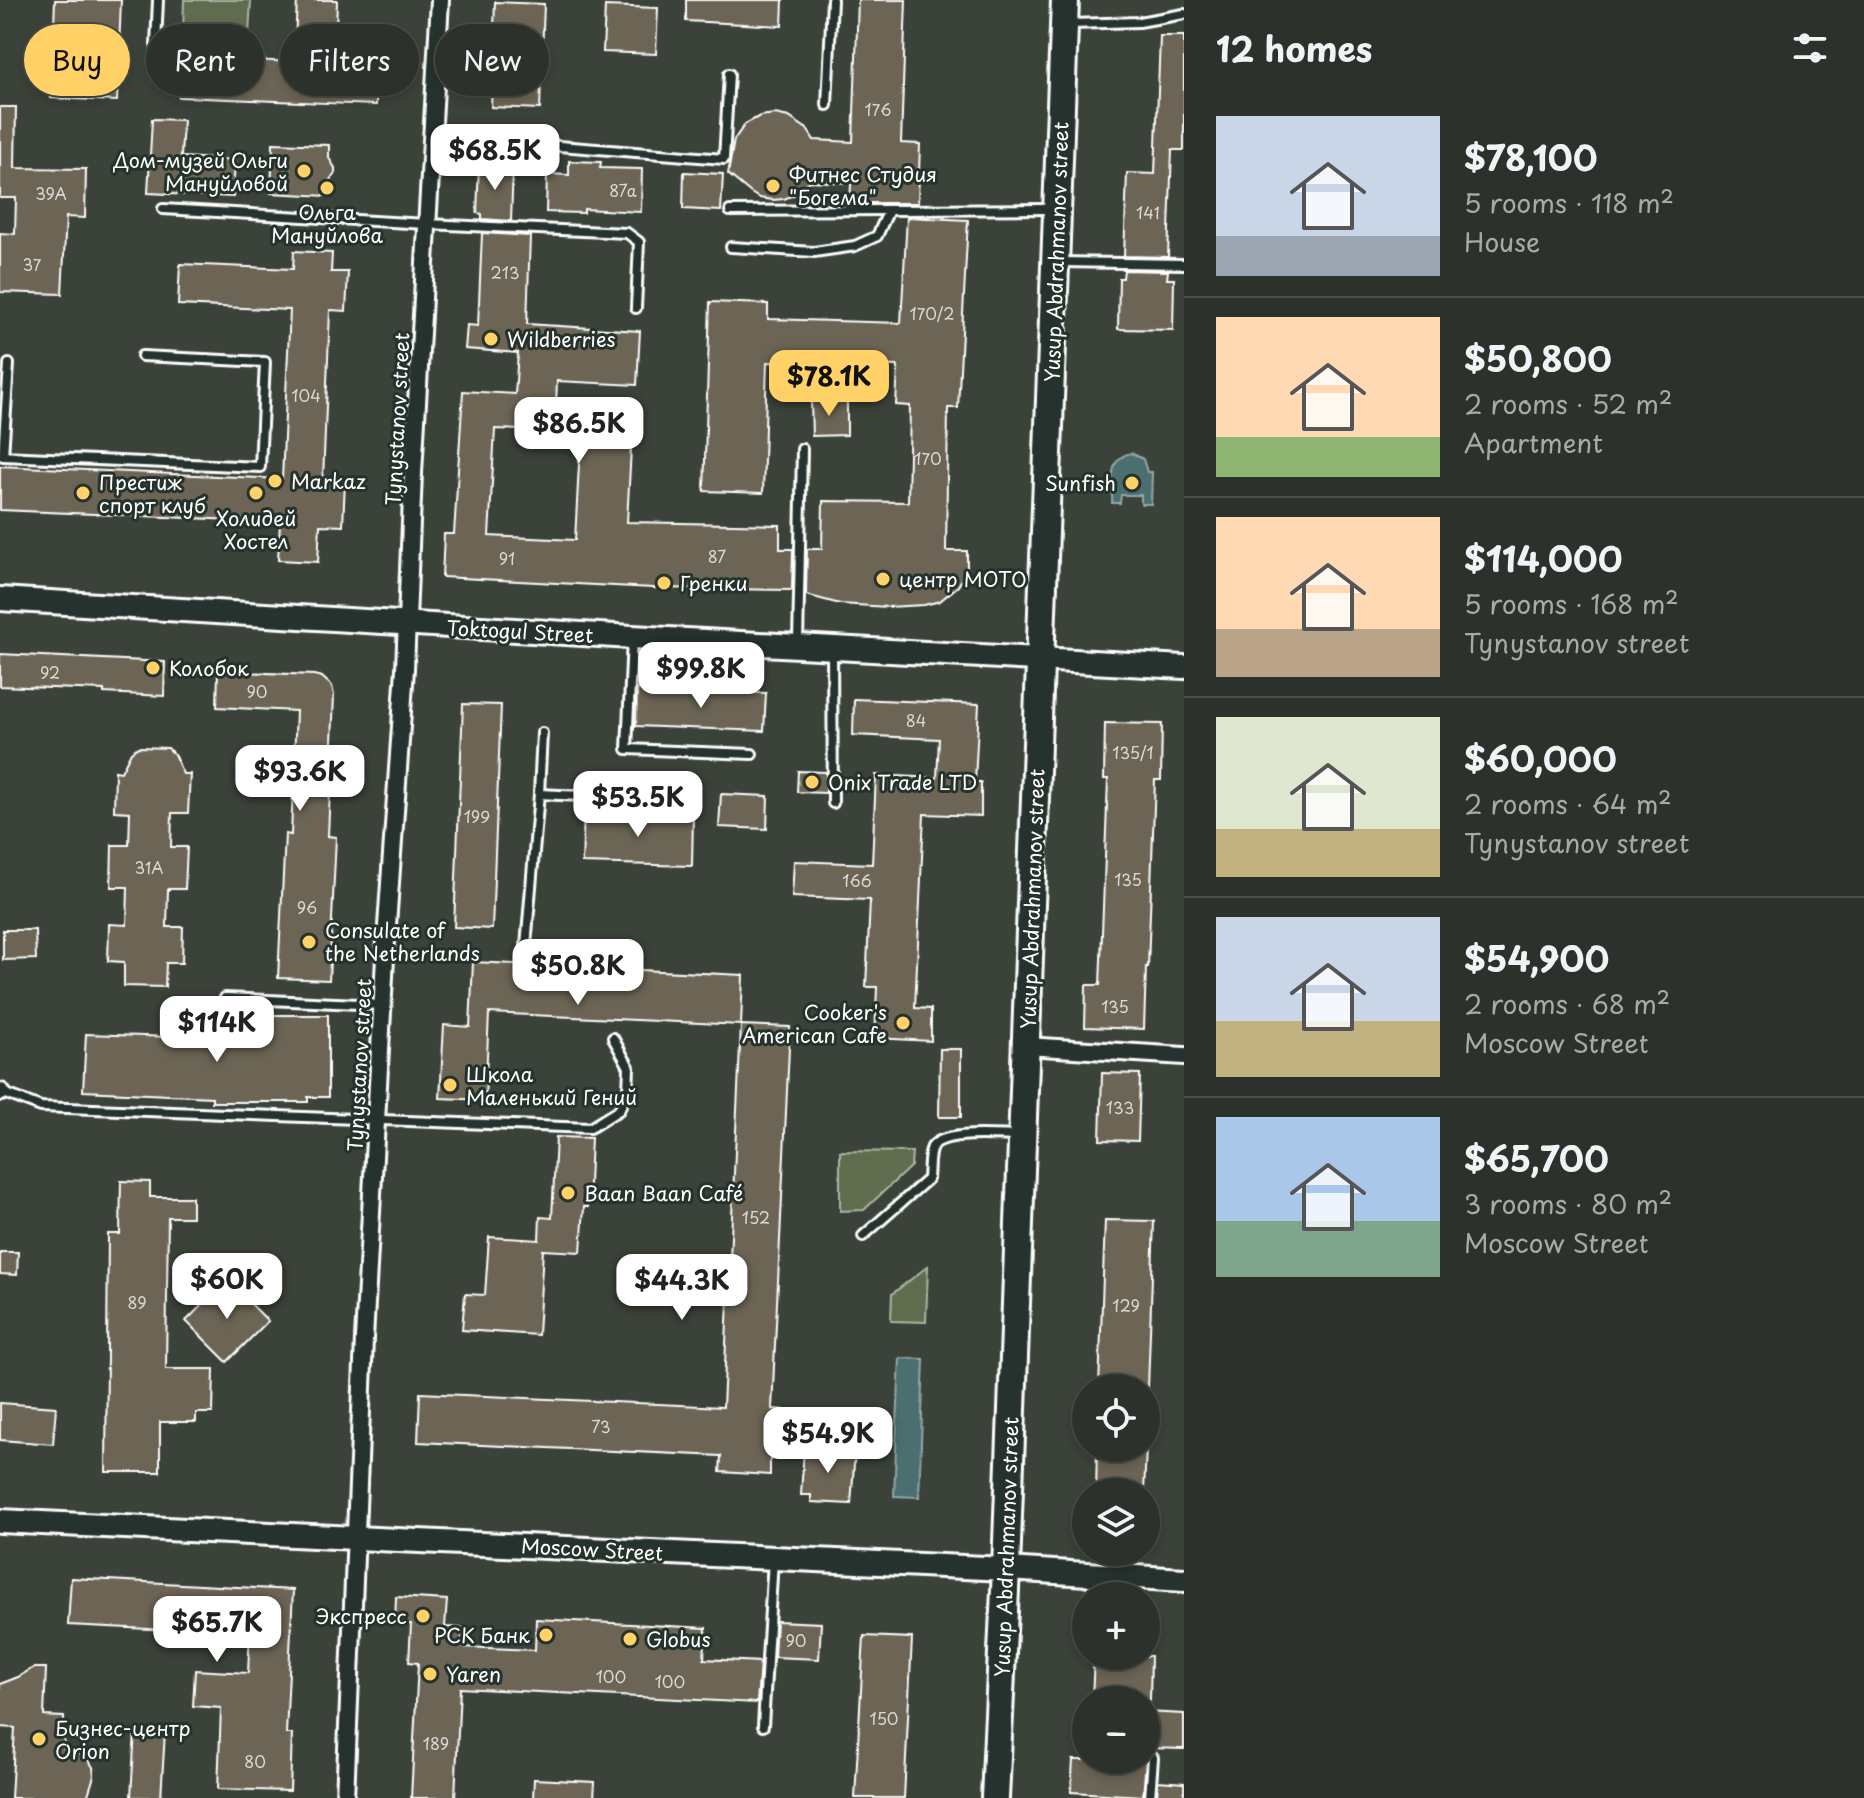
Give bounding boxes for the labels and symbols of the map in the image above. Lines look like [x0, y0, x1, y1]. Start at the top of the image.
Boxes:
house number: 176 [865, 97, 891, 121]
street label: Yusup Abdrahmanov street [1036, 121, 1076, 383]
pin: $68.5K [430, 124, 560, 192]
place label: Дом-музей Ольги Мануйловой [112, 145, 288, 198]
place label: Фитнес Студия "Богема" [789, 159, 937, 212]
marker: Дом-музей Ольги Мануйловой [295, 162, 313, 180]
marker: Фитнес Студия "Богема" [764, 177, 782, 195]
house number: 87а [609, 178, 637, 202]
marker: Ольга Мануйлова [318, 179, 336, 197]
house number: 39А [35, 181, 67, 205]
place label: Ольга Мануйлова [271, 197, 383, 250]
house number: 141 [1136, 200, 1160, 224]
house number: 37 [23, 252, 42, 276]
house number: 213 [490, 260, 520, 284]
house number: 170/2 [910, 301, 954, 325]
place label: Wildberries [507, 324, 616, 354]
marker: Wildberries [482, 330, 500, 348]
street label: Tynystanov street [377, 332, 417, 506]
pin: $78.1K [764, 350, 894, 418]
house number: 104 [291, 383, 321, 407]
pin: $86.5K [514, 397, 644, 465]
house number: 170 [914, 446, 942, 470]
place label: Markaz [291, 466, 366, 496]
place label: Престиж спорт клуб [99, 467, 206, 520]
place label: Sunfish [1045, 468, 1116, 498]
marker: Markaz [266, 472, 284, 490]
marker: Sunfish [1123, 474, 1141, 492]
marker: Престиж спорт клуб [74, 484, 92, 502]
marker: Холидей Хостел [247, 484, 265, 502]
place label: Холидей Хостел [216, 503, 296, 556]
house number: 87 [708, 544, 726, 568]
house number: 91 [499, 546, 515, 570]
place label: центр МОТО [899, 564, 1027, 594]
place label: Гренки [680, 568, 748, 598]
marker: центр МОТО [874, 570, 892, 588]
marker: Гренки [655, 574, 673, 592]
street label: Toktogul Street [446, 612, 594, 650]
pin: $99.8K [636, 642, 766, 710]
place label: Колобок [169, 653, 249, 683]
marker: Колобок [144, 659, 162, 677]
house number: 92 [40, 660, 60, 684]
house number: 90 [246, 679, 268, 703]
house number: 84 [906, 708, 926, 732]
house number: 135/1 [1112, 740, 1154, 764]
pin: $93.6K [235, 745, 365, 813]
place label: Onix Trade LTD [828, 767, 977, 797]
street label: Yusup Abdrahmanov street [1012, 768, 1052, 1030]
pin: $53.5K [573, 771, 703, 839]
marker: Onix Trade LTD [803, 773, 821, 791]
house number: 199 [464, 804, 490, 828]
house number: 31А [134, 855, 164, 879]
house number: 135 [1114, 867, 1142, 891]
house number: 166 [842, 868, 872, 892]
house number: 96 [297, 895, 317, 919]
place label: Consulate of the Netherlands [325, 915, 480, 968]
marker: Consulate of the Netherlands [300, 933, 318, 951]
pin: $50.8K [513, 939, 643, 1007]
street label: Tynystanov street [339, 978, 379, 1152]
house number: 135 [1101, 994, 1129, 1018]
pin: $114K [161, 996, 273, 1064]
place label: Cooker's American Cafe [742, 997, 887, 1050]
marker: Cooker's American Cafe [894, 1014, 912, 1032]
place label: Школа Маленький Гений [466, 1059, 637, 1112]
marker: Школа Маленький Гений [441, 1076, 459, 1094]
house number: 133 [1106, 1095, 1134, 1119]
place label: Baan Baan Café [584, 1178, 743, 1208]
marker: Baan Baan Café [559, 1184, 577, 1202]
house number: 152 [742, 1205, 770, 1229]
pin: $60K [180, 1253, 274, 1321]
pin: $44.3K [617, 1254, 747, 1322]
house number: 89 [127, 1290, 147, 1314]
house number: 129 [1112, 1293, 1140, 1317]
pin: $54.9K [763, 1407, 893, 1475]
house number: 73 [591, 1414, 611, 1438]
street label: Yusup Abdrahmanov street [986, 1416, 1026, 1678]
street label: Moscow Street [520, 1530, 664, 1568]
pin: $65.7K [152, 1596, 282, 1664]
place label: Экспресс [316, 1601, 407, 1631]
marker: Экспресс [414, 1607, 432, 1625]
place label: РСК Банк [434, 1620, 530, 1650]
place label: Globus [646, 1624, 711, 1654]
marker: РСК Банк [537, 1626, 555, 1644]
house number: 90 [785, 1628, 807, 1652]
marker: Globus [621, 1630, 639, 1648]
place label: Yaren [446, 1659, 501, 1689]
house number: 100 [596, 1664, 626, 1688]
marker: Yaren [421, 1665, 439, 1683]
house number: 100 [655, 1669, 685, 1693]
house number: 150 [869, 1706, 899, 1730]
place label: Бизнес-центр Orion [55, 1713, 191, 1766]
marker: Бизнес-центр Orion [30, 1730, 48, 1748]
house number: 189 [423, 1731, 449, 1755]
house number: 80 [244, 1749, 266, 1773]

